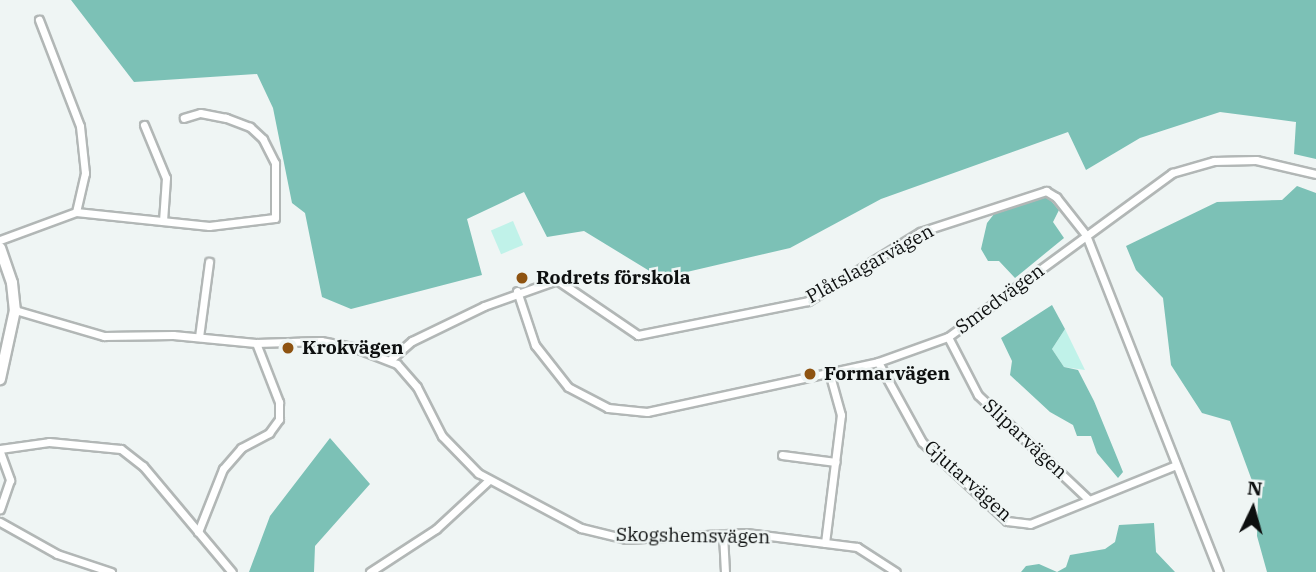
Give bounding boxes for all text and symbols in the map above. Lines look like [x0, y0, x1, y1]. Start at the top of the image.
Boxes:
street label: Plåtslagarvägen [802, 220, 938, 308]
street label: Smedvägen [951, 259, 1049, 339]
place label: Rodrets förskola [536, 267, 690, 289]
marker: Rodrets förskola [514, 270, 530, 286]
place label: Krokvägen [302, 337, 403, 359]
marker: Krokvägen [280, 340, 296, 356]
place label: Formarvägen [824, 363, 950, 385]
marker: Formarvägen [802, 366, 818, 382]
street label: Sliparvägen [978, 394, 1072, 484]
street label: Gjutarvägen [919, 436, 1017, 526]
north arrow [1218, 474, 1288, 544]
text: N [1246, 475, 1263, 501]
street label: Skogshemsvägen [616, 523, 770, 549]

